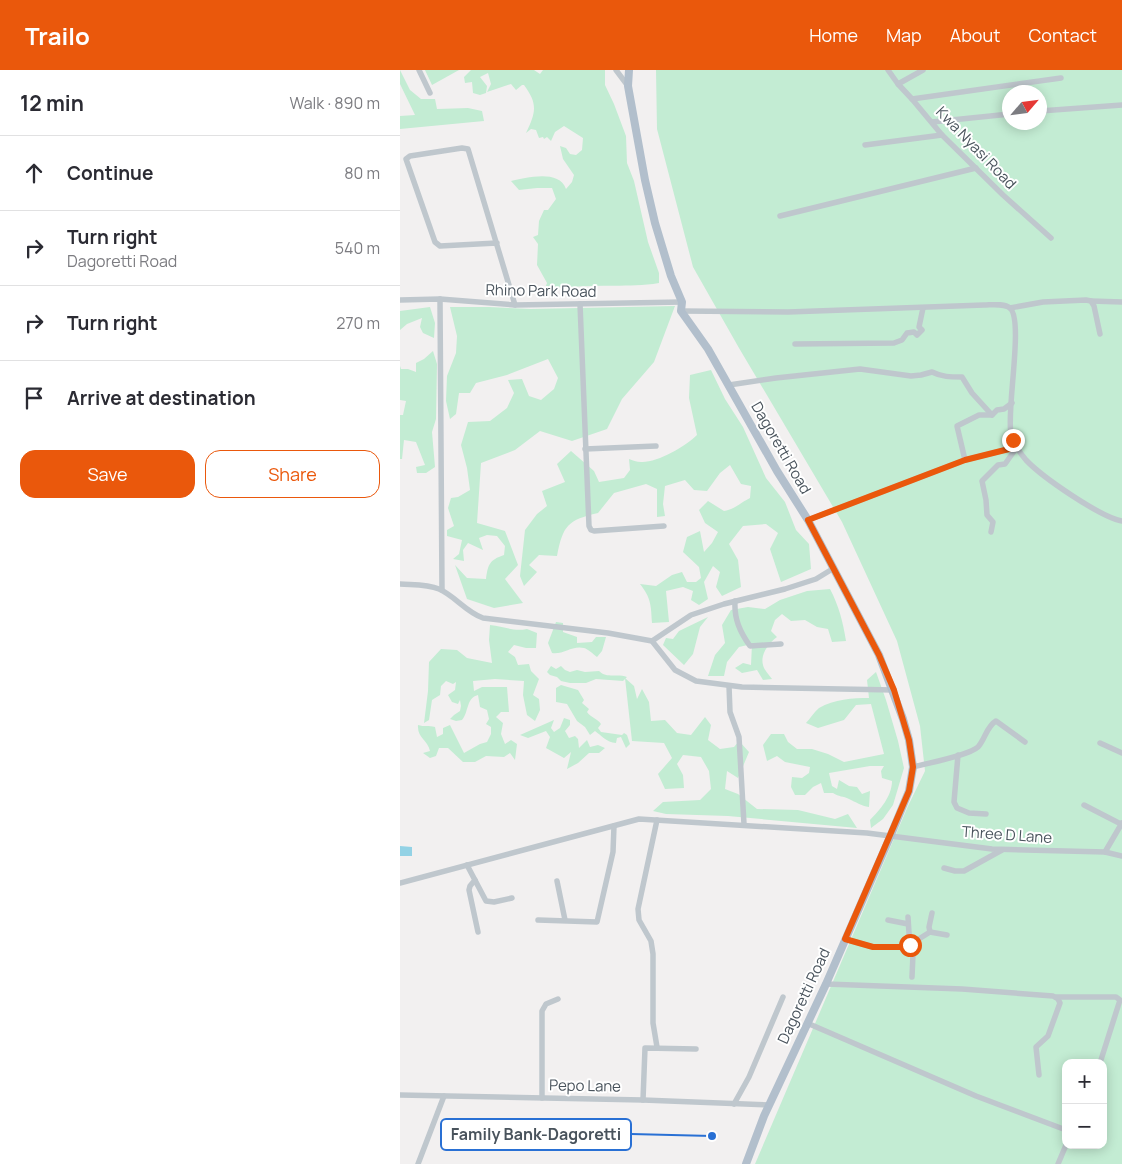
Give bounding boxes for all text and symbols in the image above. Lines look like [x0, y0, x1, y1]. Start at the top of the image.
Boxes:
text: Trailo [25, 19, 90, 52]
text: Home [809, 23, 858, 47]
text: Map [886, 23, 922, 47]
text: About [950, 23, 1000, 47]
text: Contact [1028, 23, 1097, 47]
north arrow [1002, 85, 1047, 130]
text: 12 min [20, 89, 84, 117]
text: Walk · 890 m [289, 92, 380, 114]
street label: Kwa Nyasi Road [931, 102, 1021, 194]
icon: ahead [20, 159, 48, 187]
text: Continue [67, 160, 153, 186]
text: 80 m [344, 162, 380, 184]
text: Turn right [67, 224, 157, 250]
icon: right [20, 234, 48, 262]
text: 540 m [335, 237, 380, 259]
text: Dagoretti Road [67, 250, 177, 272]
street label: Rhino Park Road [485, 279, 597, 302]
icon: right [20, 309, 48, 337]
text: Turn right [67, 310, 157, 336]
text: 270 m [336, 312, 380, 334]
icon: arrive [20, 384, 48, 412]
text: Arrive at destination [67, 385, 256, 411]
street label: Dagoretti Road [746, 398, 816, 498]
route end [1002, 429, 1025, 452]
button: Save [20, 450, 195, 498]
button: Share [205, 450, 380, 498]
street label: Three D Lane [961, 821, 1053, 848]
route start [899, 934, 922, 957]
street label: Dagoretti Road [772, 945, 835, 1047]
map controls [1062, 1059, 1107, 1149]
button: + [1062, 1059, 1107, 1104]
street label: Pepo Lane [549, 1074, 621, 1097]
button: − [1062, 1104, 1107, 1149]
callout: Family Bank-Dagoretti [441, 1119, 631, 1150]
text: Family Bank-Dagoretti [451, 1123, 621, 1145]

